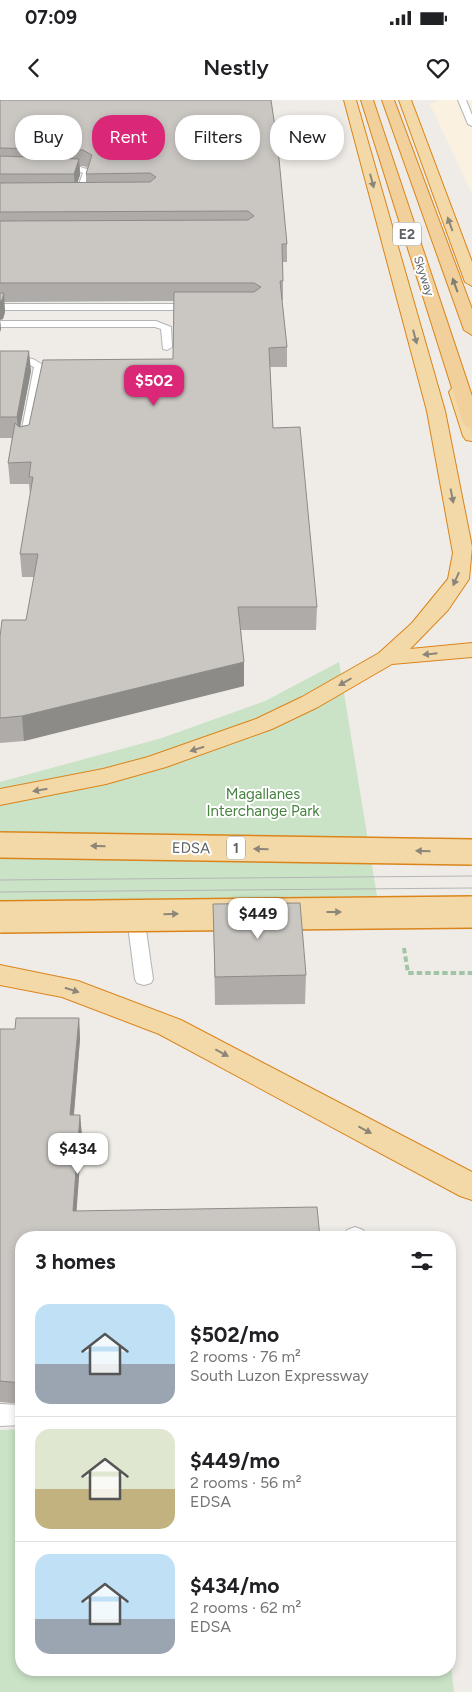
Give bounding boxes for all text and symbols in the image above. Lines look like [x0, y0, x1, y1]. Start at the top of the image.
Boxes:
text: 07:09 [25, 6, 77, 29]
icon: back [20, 54, 48, 82]
text: Nestly [203, 54, 269, 81]
icon: heart [424, 54, 452, 82]
chip: Buy [15, 115, 82, 160]
chip: Rent [92, 115, 165, 160]
chip: Filters [175, 115, 260, 160]
chip: New [270, 115, 344, 160]
one-way arrow [368, 173, 376, 188]
one-way arrow [446, 216, 454, 231]
road number: E2 [393, 222, 421, 246]
street label: Skyway [411, 254, 437, 298]
one-way arrow [451, 277, 458, 292]
one-way arrow [412, 330, 420, 345]
pin: $502 [124, 364, 184, 407]
text: $502 [135, 371, 173, 390]
one-way arrow [448, 488, 456, 503]
one-way arrow [451, 572, 460, 587]
one-way arrow [421, 650, 437, 658]
one-way arrow [338, 678, 351, 687]
one-way arrow [189, 746, 204, 754]
park label: Magallanes Interchange Park [206, 785, 320, 820]
one-way arrow [31, 786, 47, 794]
road number: 1 [227, 836, 245, 860]
street label: EDSA [172, 839, 210, 857]
one-way arrow [90, 842, 106, 850]
one-way arrow [253, 845, 269, 853]
one-way arrow [415, 847, 431, 855]
pin: $449 [228, 898, 288, 940]
text: $449 [239, 904, 277, 923]
one-way arrow [326, 908, 342, 916]
one-way arrow [163, 910, 179, 918]
one-way arrow [65, 986, 80, 994]
one-way arrow [214, 1049, 229, 1057]
one-way arrow [358, 1125, 372, 1134]
pin: $434 [48, 1132, 108, 1175]
text: $434 [59, 1139, 97, 1158]
icon: filters [408, 1247, 436, 1275]
text: 3 homes [35, 1249, 116, 1274]
text: $502/mo [190, 1322, 279, 1347]
icon: home [75, 1324, 135, 1384]
text: 2 rooms · 76 m² [190, 1347, 301, 1366]
text: South Luzon Expressway [190, 1366, 369, 1385]
text: $449/mo [190, 1448, 280, 1473]
icon: home [75, 1449, 135, 1509]
text: 2 rooms · 56 m² [190, 1473, 302, 1492]
text: EDSA [190, 1492, 231, 1511]
text: $434/mo [190, 1573, 279, 1598]
icon: home [75, 1574, 135, 1634]
text: 2 rooms · 62 m² [190, 1598, 301, 1617]
text: EDSA [190, 1617, 231, 1636]

